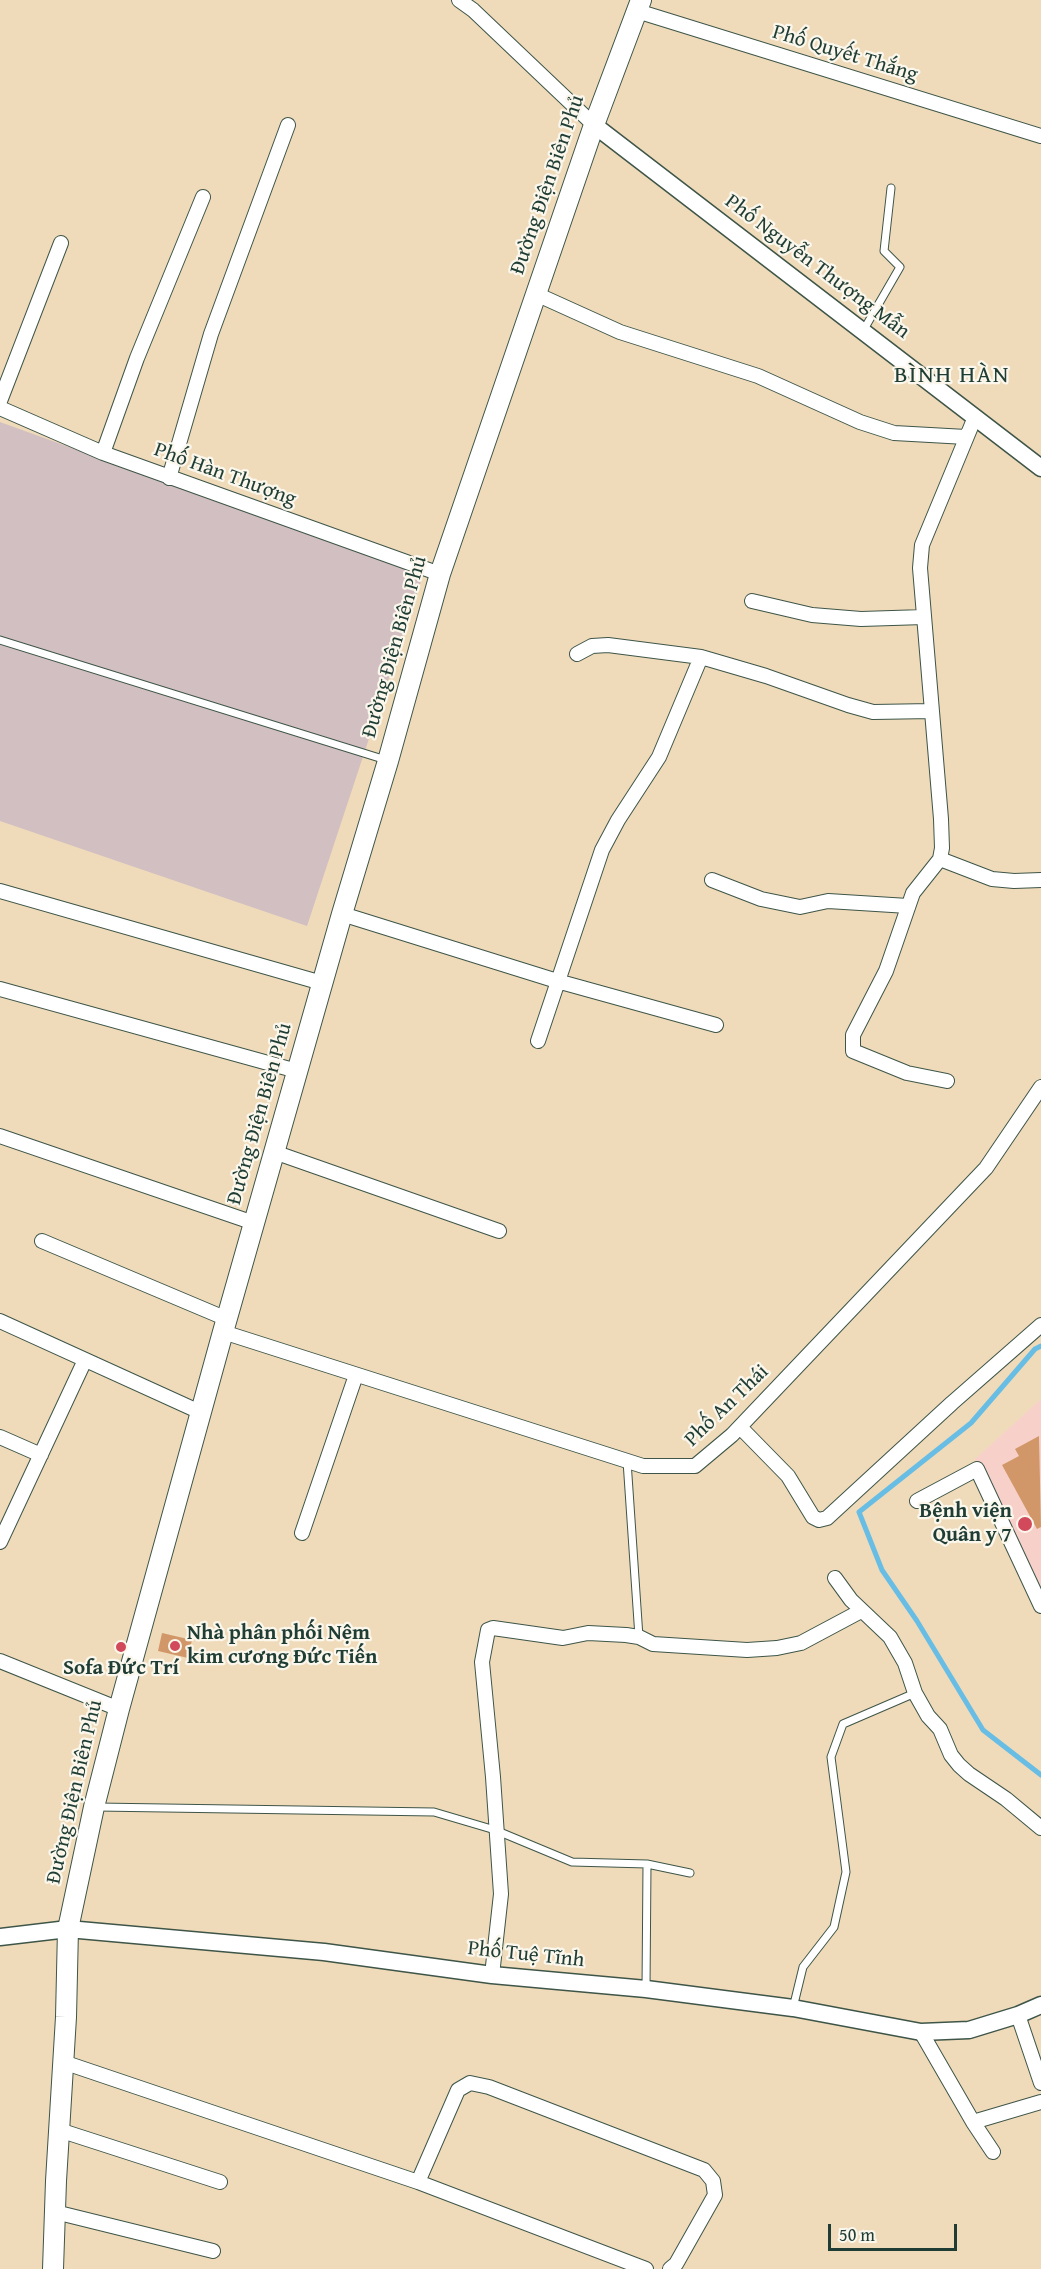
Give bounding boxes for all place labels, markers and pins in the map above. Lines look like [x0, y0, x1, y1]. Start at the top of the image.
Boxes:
place label: Bệnh viện Quân y 7 [919, 1499, 1012, 1549]
marker: Bệnh viện Quân y 7 [1016, 1515, 1034, 1533]
place label: Nhà phân phối Nệm kim cương Đức Tiến [187, 1621, 378, 1671]
marker: Nhà phân phối Nệm kim cương Đức Tiến [168, 1639, 182, 1653]
marker: Sofa Đức Trí [114, 1640, 128, 1654]
place label: Sofa Đức Trí [63, 1656, 179, 1682]

